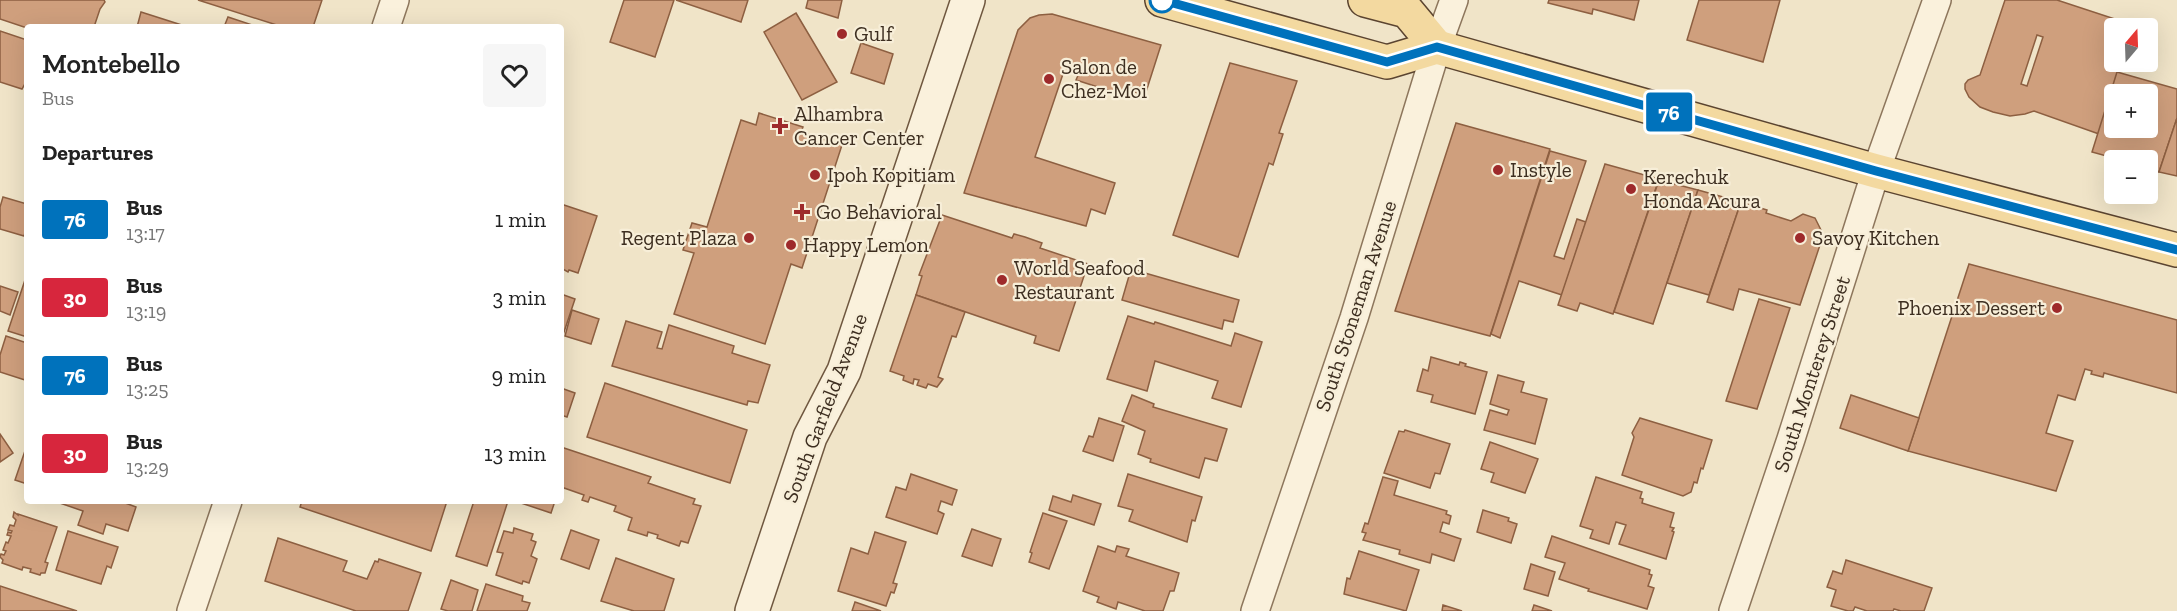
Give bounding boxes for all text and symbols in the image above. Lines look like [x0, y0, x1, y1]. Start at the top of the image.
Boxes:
unlabelled marker [1149, 0, 1175, 13]
north arrow [2104, 18, 2158, 72]
map controls [2104, 18, 2158, 204]
place label: Gulf [854, 21, 894, 46]
marker: Gulf [835, 27, 849, 41]
button: heart [483, 44, 546, 107]
text: Montebello [42, 47, 180, 80]
place label: Salon de Chez-Moi [1061, 54, 1147, 103]
marker: Salon de Chez-Moi [1042, 72, 1056, 86]
button: + [2104, 84, 2158, 138]
text: Bus [42, 86, 74, 110]
line badge: 76 [1642, 92, 1696, 132]
text: 76 [1658, 100, 1680, 125]
place label: Alhambra Cancer Center [794, 101, 925, 150]
marker: Alhambra Cancer Center [771, 117, 789, 135]
text: Departures [42, 139, 153, 166]
button: − [2104, 150, 2158, 204]
place label: Instyle [1510, 157, 1572, 182]
place label: Ipoh Kopitiam [827, 162, 955, 187]
marker: Instyle [1491, 163, 1505, 177]
place label: Kerechuk Honda Acura [1643, 164, 1761, 213]
marker: Ipoh Kopitiam [808, 168, 822, 182]
marker: Kerechuk Honda Acura [1624, 182, 1638, 196]
text: Bus [126, 194, 163, 221]
street label: South Stoneman Avenue [1310, 197, 1402, 415]
place label: Go Behavioral [816, 199, 942, 224]
marker: Go Behavioral [793, 203, 811, 221]
text: 1 min [495, 206, 546, 233]
text: 76 [64, 207, 86, 232]
text: 13:17 [126, 221, 165, 245]
place label: Regent Plaza [621, 225, 737, 250]
place label: Savoy Kitchen [1812, 225, 1939, 250]
marker: Regent Plaza [742, 231, 756, 245]
marker: Savoy Kitchen [1793, 231, 1807, 245]
place label: Happy Lemon [803, 232, 929, 257]
marker: Happy Lemon [784, 238, 798, 252]
place label: World Seafood Restaurant [1014, 255, 1145, 304]
text: Bus [126, 272, 163, 299]
street label: South Monterey Street [1768, 272, 1855, 475]
marker: World Seafood Restaurant [995, 273, 1009, 287]
text: 3 min [492, 284, 546, 311]
text: 30 [63, 285, 87, 310]
place label: Phoenix Dessert [1898, 295, 2045, 320]
text: 13:19 [126, 299, 166, 323]
marker: Phoenix Dessert [2050, 301, 2064, 315]
street label: South Garfield Avenue [777, 309, 872, 506]
text: Bus [126, 350, 163, 377]
text: 9 min [492, 362, 546, 389]
text: 76 [64, 363, 86, 388]
text: 13:25 [126, 377, 169, 401]
text: Bus [126, 428, 163, 455]
text: 13 min [484, 440, 546, 467]
text: 30 [63, 441, 87, 466]
text: 13:29 [126, 455, 169, 479]

